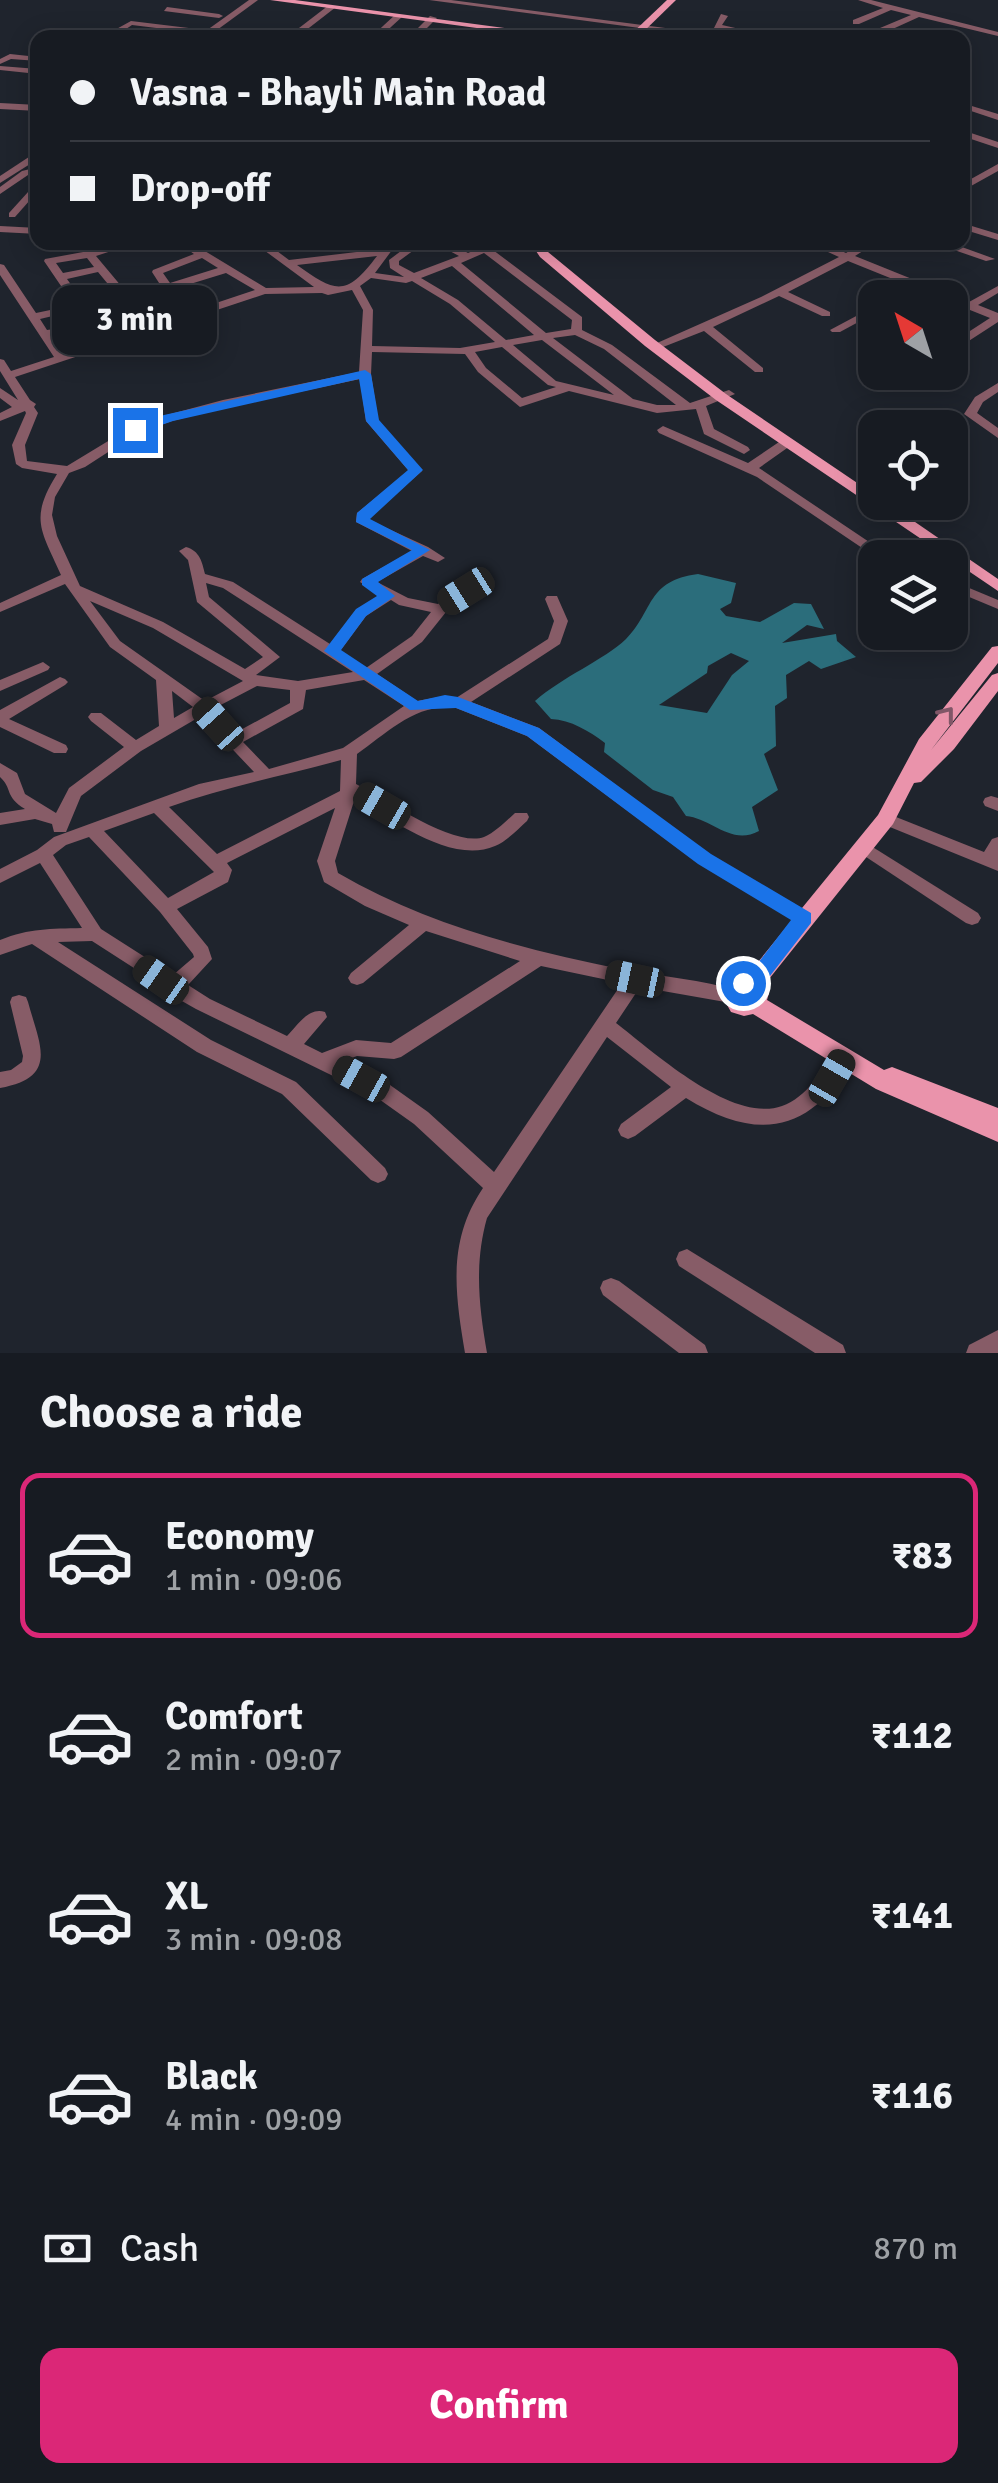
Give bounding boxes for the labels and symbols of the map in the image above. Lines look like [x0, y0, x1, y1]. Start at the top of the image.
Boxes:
north arrow [858, 280, 968, 390]
callout: 3 min [52, 285, 218, 355]
route end [113, 408, 158, 453]
car [433, 562, 499, 620]
car [187, 692, 249, 756]
one-way arrow [935, 708, 953, 726]
car [349, 778, 415, 834]
car [128, 951, 194, 1009]
car [603, 958, 667, 1000]
route start [721, 961, 766, 1006]
car [804, 1045, 860, 1111]
car [327, 1051, 395, 1107]

